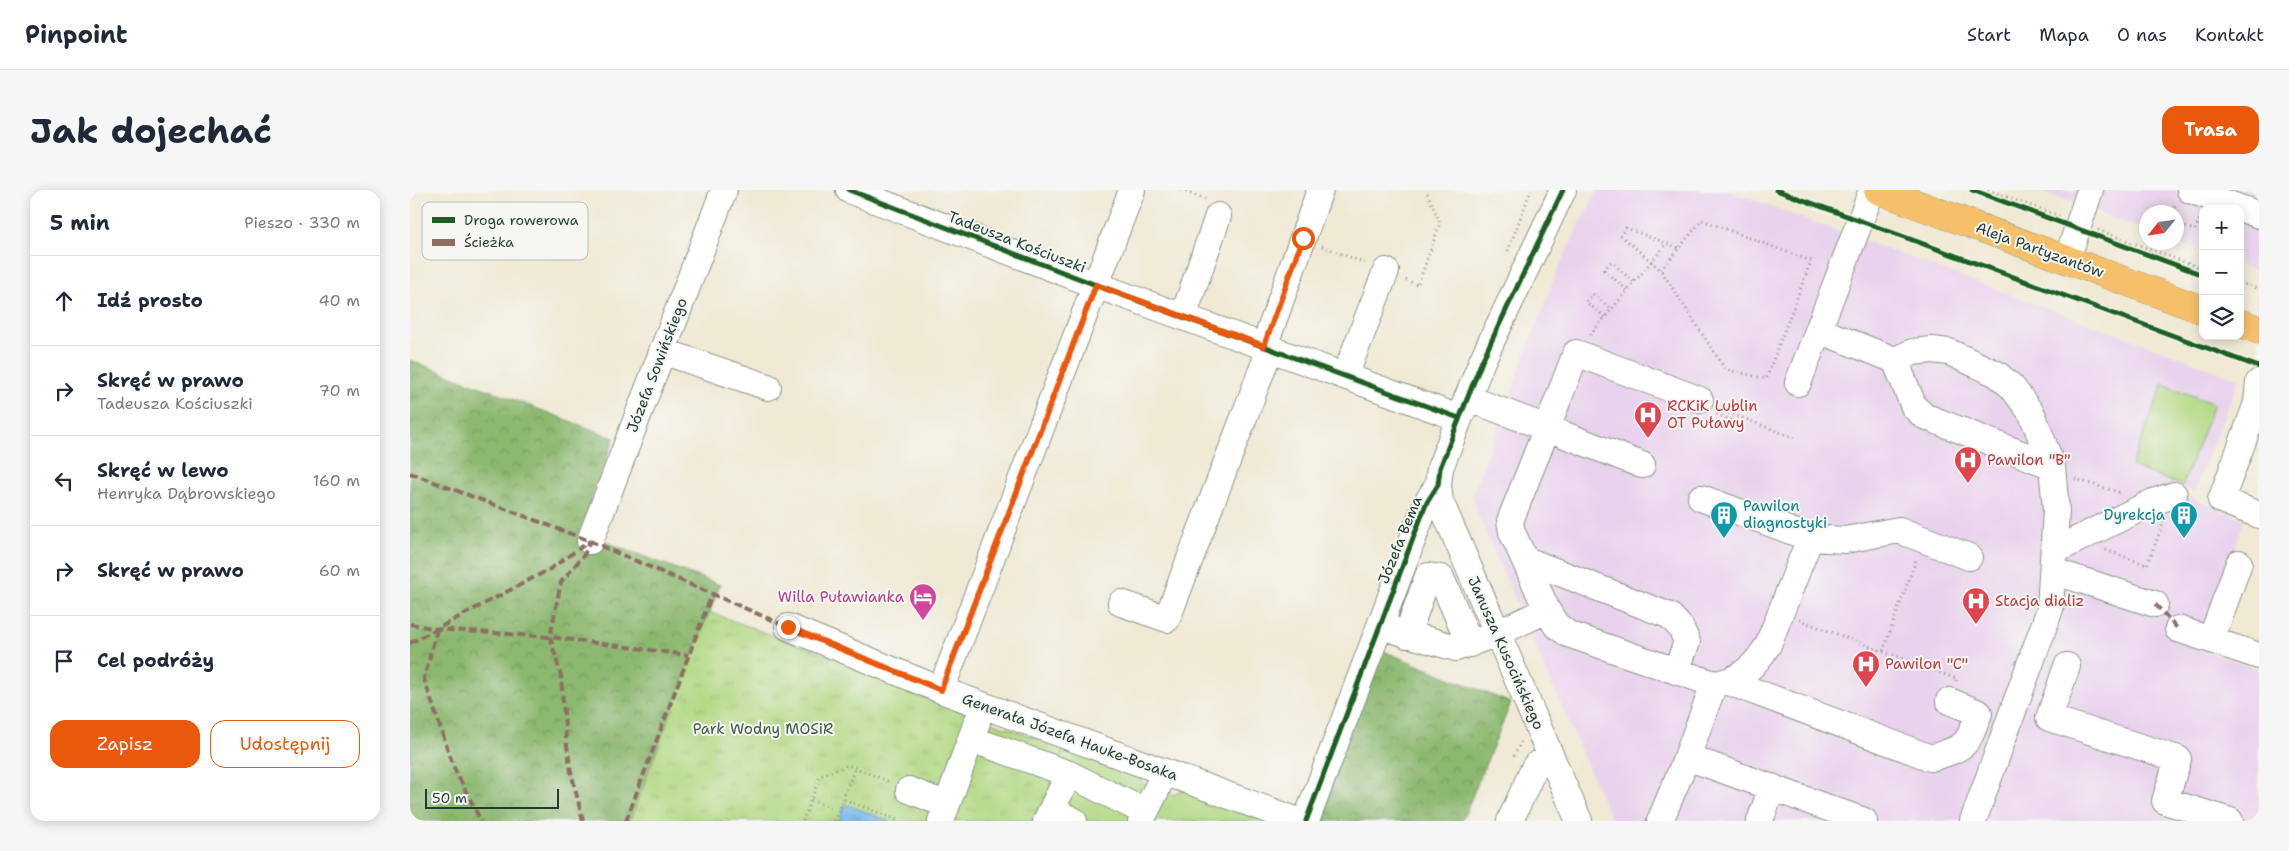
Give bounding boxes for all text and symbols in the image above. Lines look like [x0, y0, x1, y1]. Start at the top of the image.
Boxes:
text: Pinpoint [25, 19, 127, 51]
text: Start [1967, 23, 2011, 47]
text: Mapa [2039, 23, 2089, 47]
text: O nas [2117, 23, 2167, 47]
text: Kontakt [2195, 23, 2264, 47]
button: Trasa [2162, 106, 2259, 154]
text: Jak dojechać [30, 107, 272, 154]
legend [422, 202, 588, 260]
north arrow [2139, 205, 2184, 250]
map controls [2199, 205, 2244, 340]
button: + [2199, 205, 2244, 250]
street label: Tadeusza Kościuszki [945, 206, 1089, 278]
text: 5 min [50, 209, 110, 237]
text: Droga rowerowa [464, 211, 579, 229]
text: Pieszo · 330 m [244, 212, 360, 233]
street label: Aleja Partyzantów [1973, 217, 2107, 283]
route start [1292, 227, 1315, 250]
text: Ścieżka [464, 233, 514, 251]
button: − [2199, 250, 2244, 295]
icon: ahead [50, 287, 78, 315]
text: Idź prosto [97, 288, 203, 313]
text: 40 m [318, 290, 360, 311]
street label: Józefa Sowińskiego [622, 295, 692, 435]
button: layers [2199, 295, 2244, 340]
text: Skręć w prawo [97, 368, 244, 393]
icon: right [50, 377, 78, 405]
text: 70 m [319, 380, 360, 401]
text: Tadeusza Kościuszki [97, 393, 253, 414]
place label: RCKiK Lublin OT Puławy [1667, 396, 1757, 433]
hospital icon: RCKiK Lublin OT Puławy [1633, 400, 1663, 439]
hospital icon: Pawilon "B" [1953, 445, 1983, 484]
place label: Pawilon "B" [1987, 450, 2071, 470]
text: Skręć w lewo [97, 458, 229, 483]
icon: left [50, 467, 78, 495]
text: 160 m [313, 470, 360, 491]
text: Henryka Dąbrowskiego [97, 483, 276, 504]
street label: Józefa Bema [1373, 493, 1427, 587]
place label: Pawilon diagnostyki [1743, 496, 1827, 533]
building icon: Pawilon diagnostyki [1709, 500, 1739, 539]
building icon: Dyrekcja [2169, 500, 2199, 539]
place label: Dyrekcja [2104, 505, 2166, 525]
icon: right [50, 557, 78, 585]
text: Skręć w prawo [97, 558, 244, 583]
text: 60 m [319, 560, 360, 581]
street label: Janusza Kusocińskiego [1463, 573, 1549, 733]
hotel icon: Willa Puławianka [908, 582, 938, 621]
hospital icon: Stacja dializ [1961, 586, 1991, 625]
place label: Willa Puławianka [778, 587, 905, 607]
place label: Stacja dializ [1995, 591, 2084, 611]
route end [777, 616, 800, 639]
icon: arrive [50, 647, 78, 675]
text: Cel podróży [97, 648, 214, 673]
hospital icon: Pawilon "C" [1851, 649, 1881, 688]
place label: Pawilon "C" [1885, 654, 1968, 674]
street label: Generała Józefa Hauke-Bosaka [959, 689, 1181, 786]
park label: Park Wodny MOSiR [693, 719, 833, 739]
button: Zapisz [50, 720, 200, 768]
button: Udostępnij [210, 720, 360, 768]
scale bar [425, 786, 559, 809]
text: 50 m [432, 789, 467, 807]

